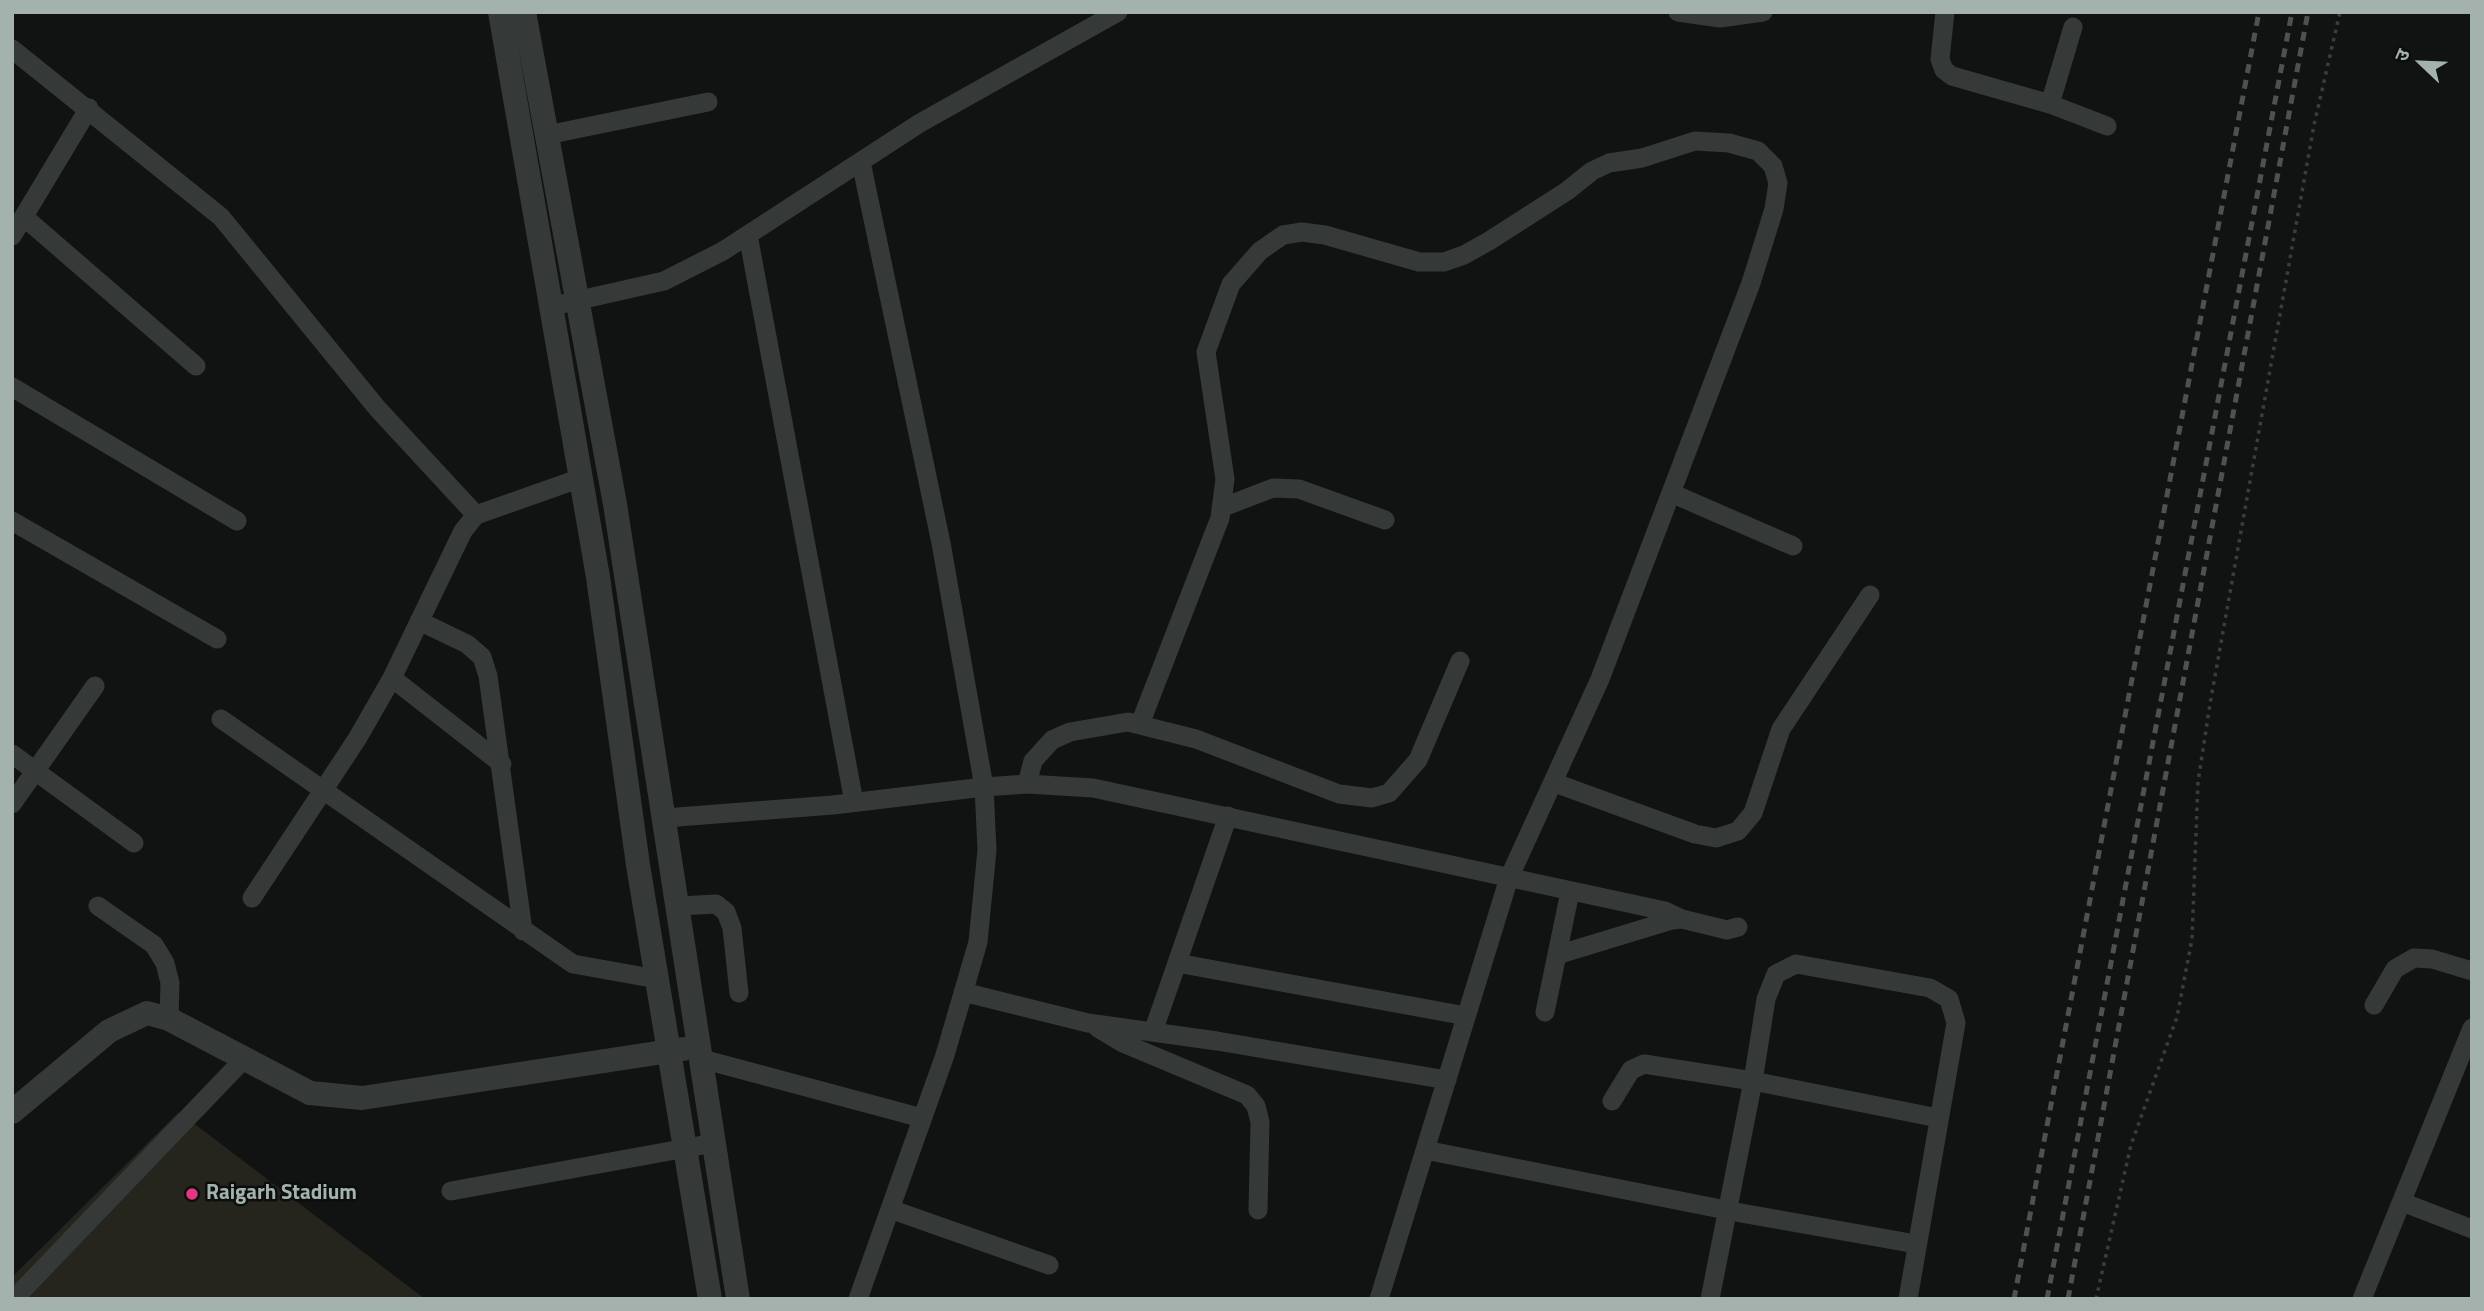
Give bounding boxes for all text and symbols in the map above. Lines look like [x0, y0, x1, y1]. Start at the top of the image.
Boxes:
north arrow [2386, 28, 2456, 98]
text: उ [2386, 44, 2417, 65]
place label: Raigarh Stadium [206, 1181, 357, 1207]
marker: Raigarh Stadium [184, 1186, 200, 1202]

